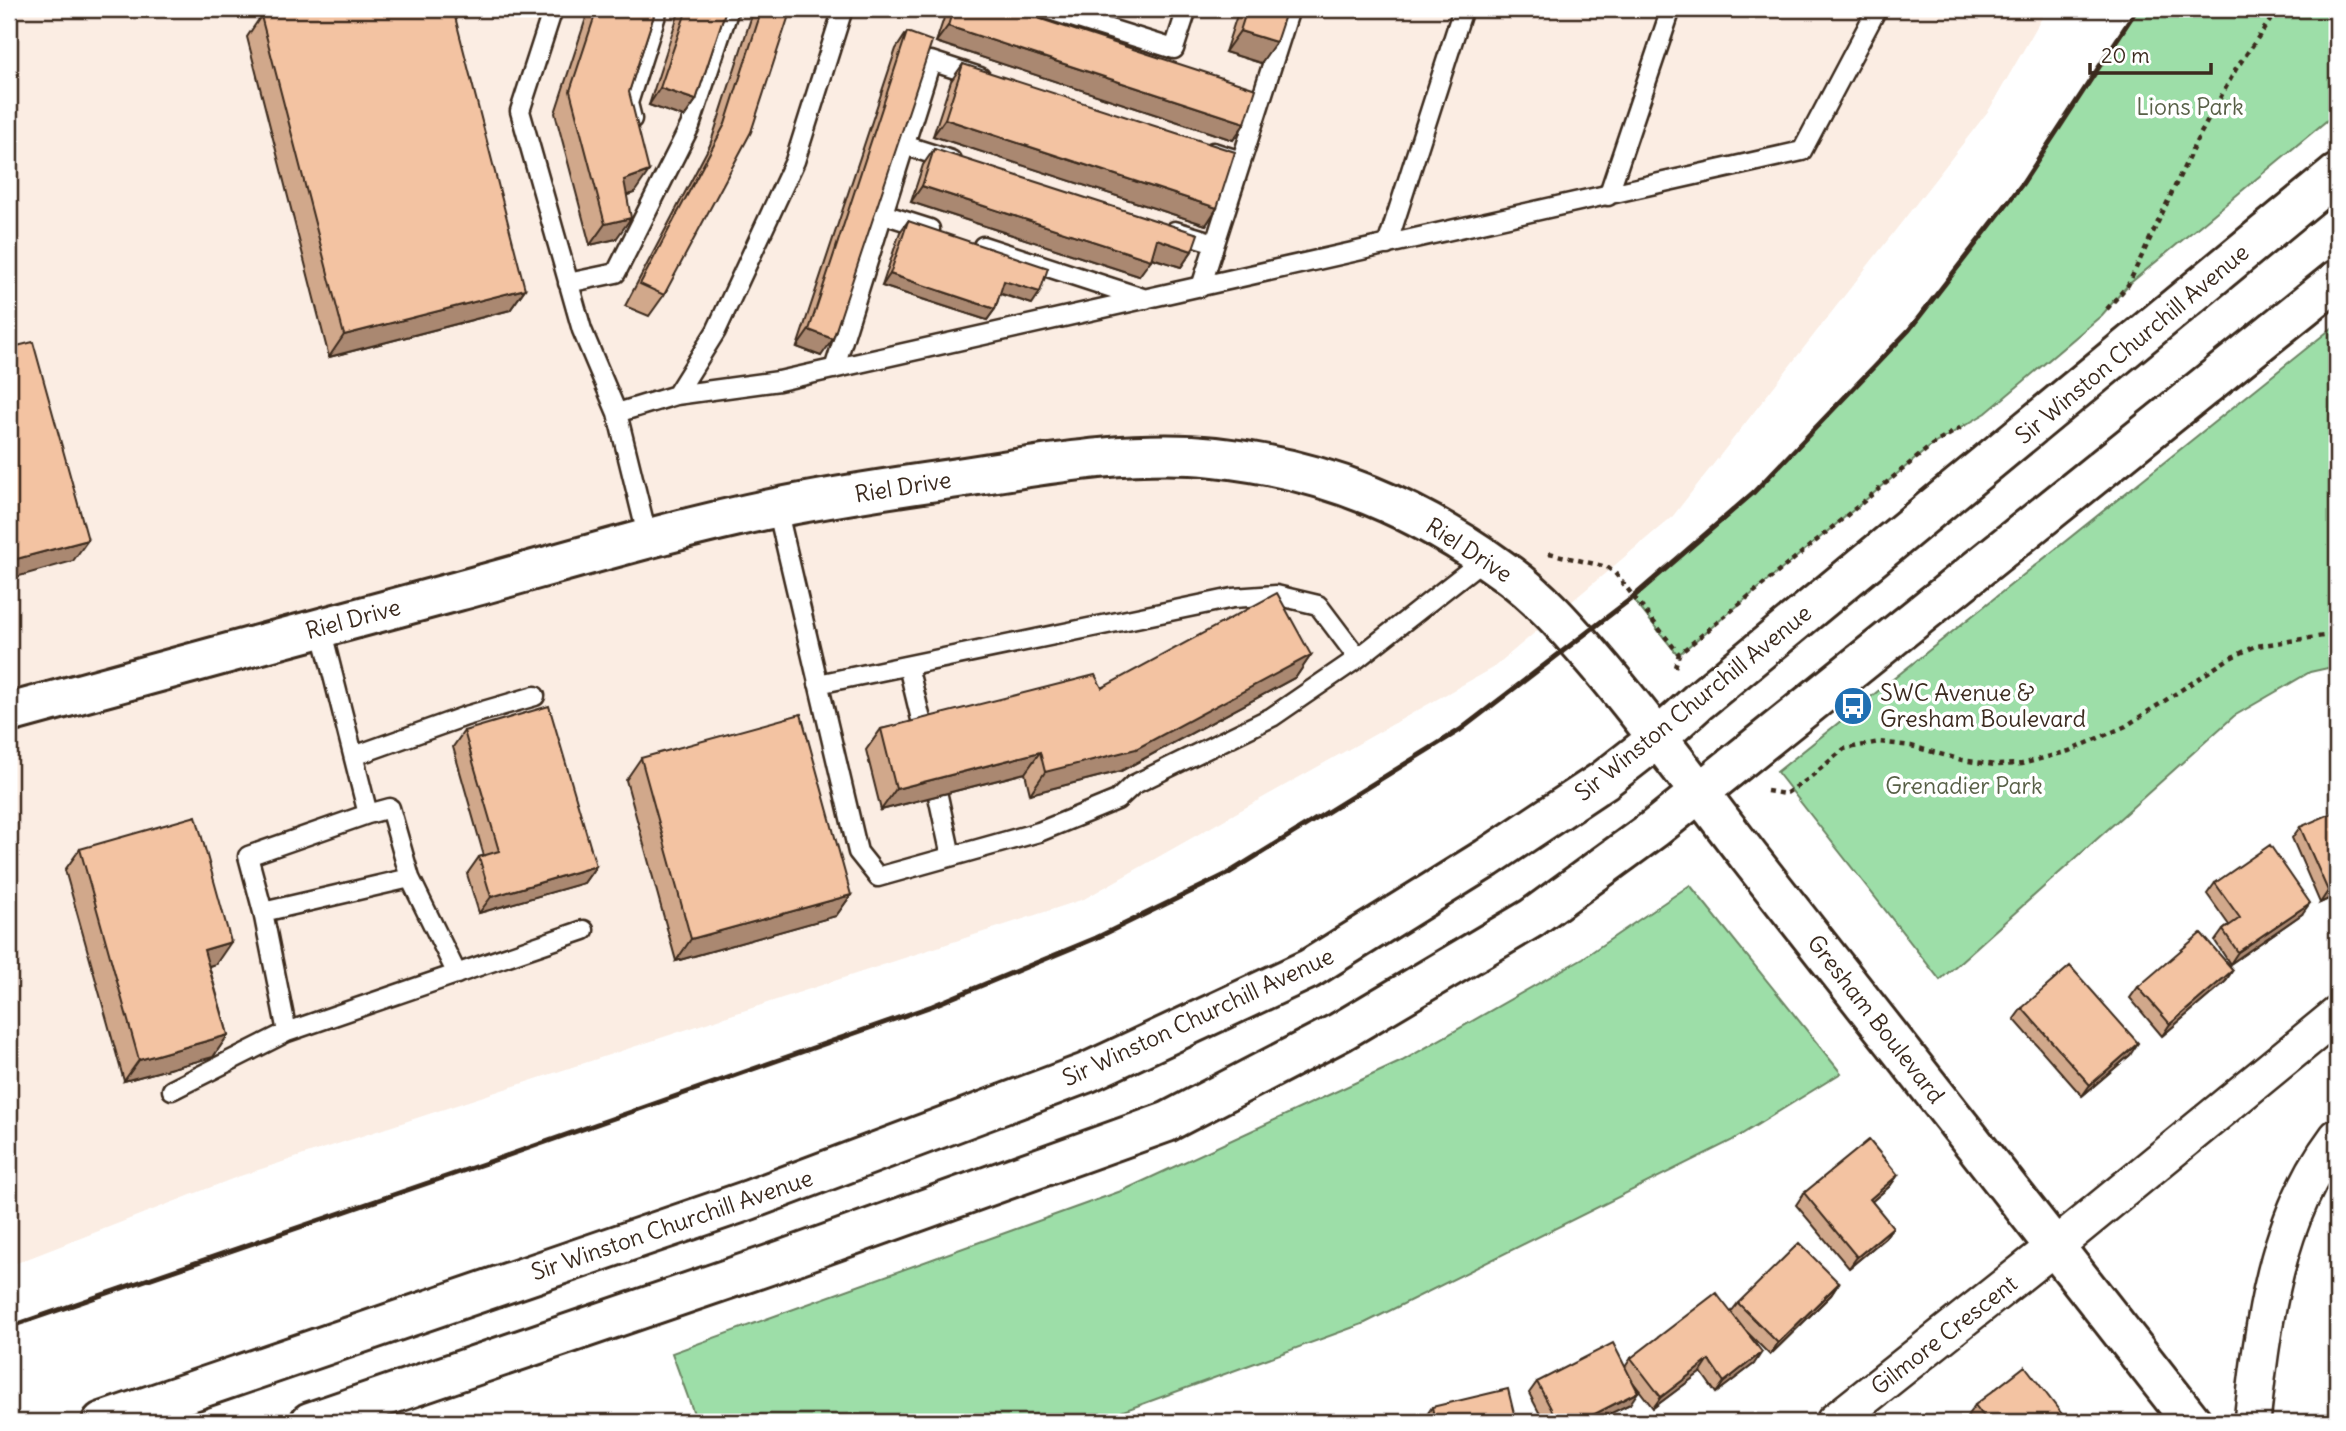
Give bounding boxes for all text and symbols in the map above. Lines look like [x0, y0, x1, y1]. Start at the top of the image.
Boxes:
scale bar [2090, 32, 2211, 76]
text: 20 m [2101, 42, 2150, 69]
park label: Lions Park [2136, 92, 2244, 121]
street label: Sir Winston Churchill Avenue [2009, 237, 2254, 450]
street label: Riel Drive [853, 465, 953, 508]
street label: Riel Drive [1421, 511, 1518, 588]
street label: Riel Drive [302, 592, 404, 645]
street label: Sir Winston Churchill Avenue [1569, 598, 1817, 807]
place label: SWC Avenue & Gresham Boulevard [1880, 678, 2086, 733]
bus stop icon: SWC Avenue & Gresham Boulevard [1832, 685, 1874, 727]
park label: Grenadier Park [1885, 771, 2043, 800]
street label: Gresham Boulevard [1802, 929, 1951, 1109]
street label: Sir Winston Churchill Avenue [1058, 941, 1338, 1092]
street label: Sir Winston Churchill Avenue [527, 1163, 817, 1286]
street label: Gilmore Crescent [1865, 1268, 2023, 1401]

